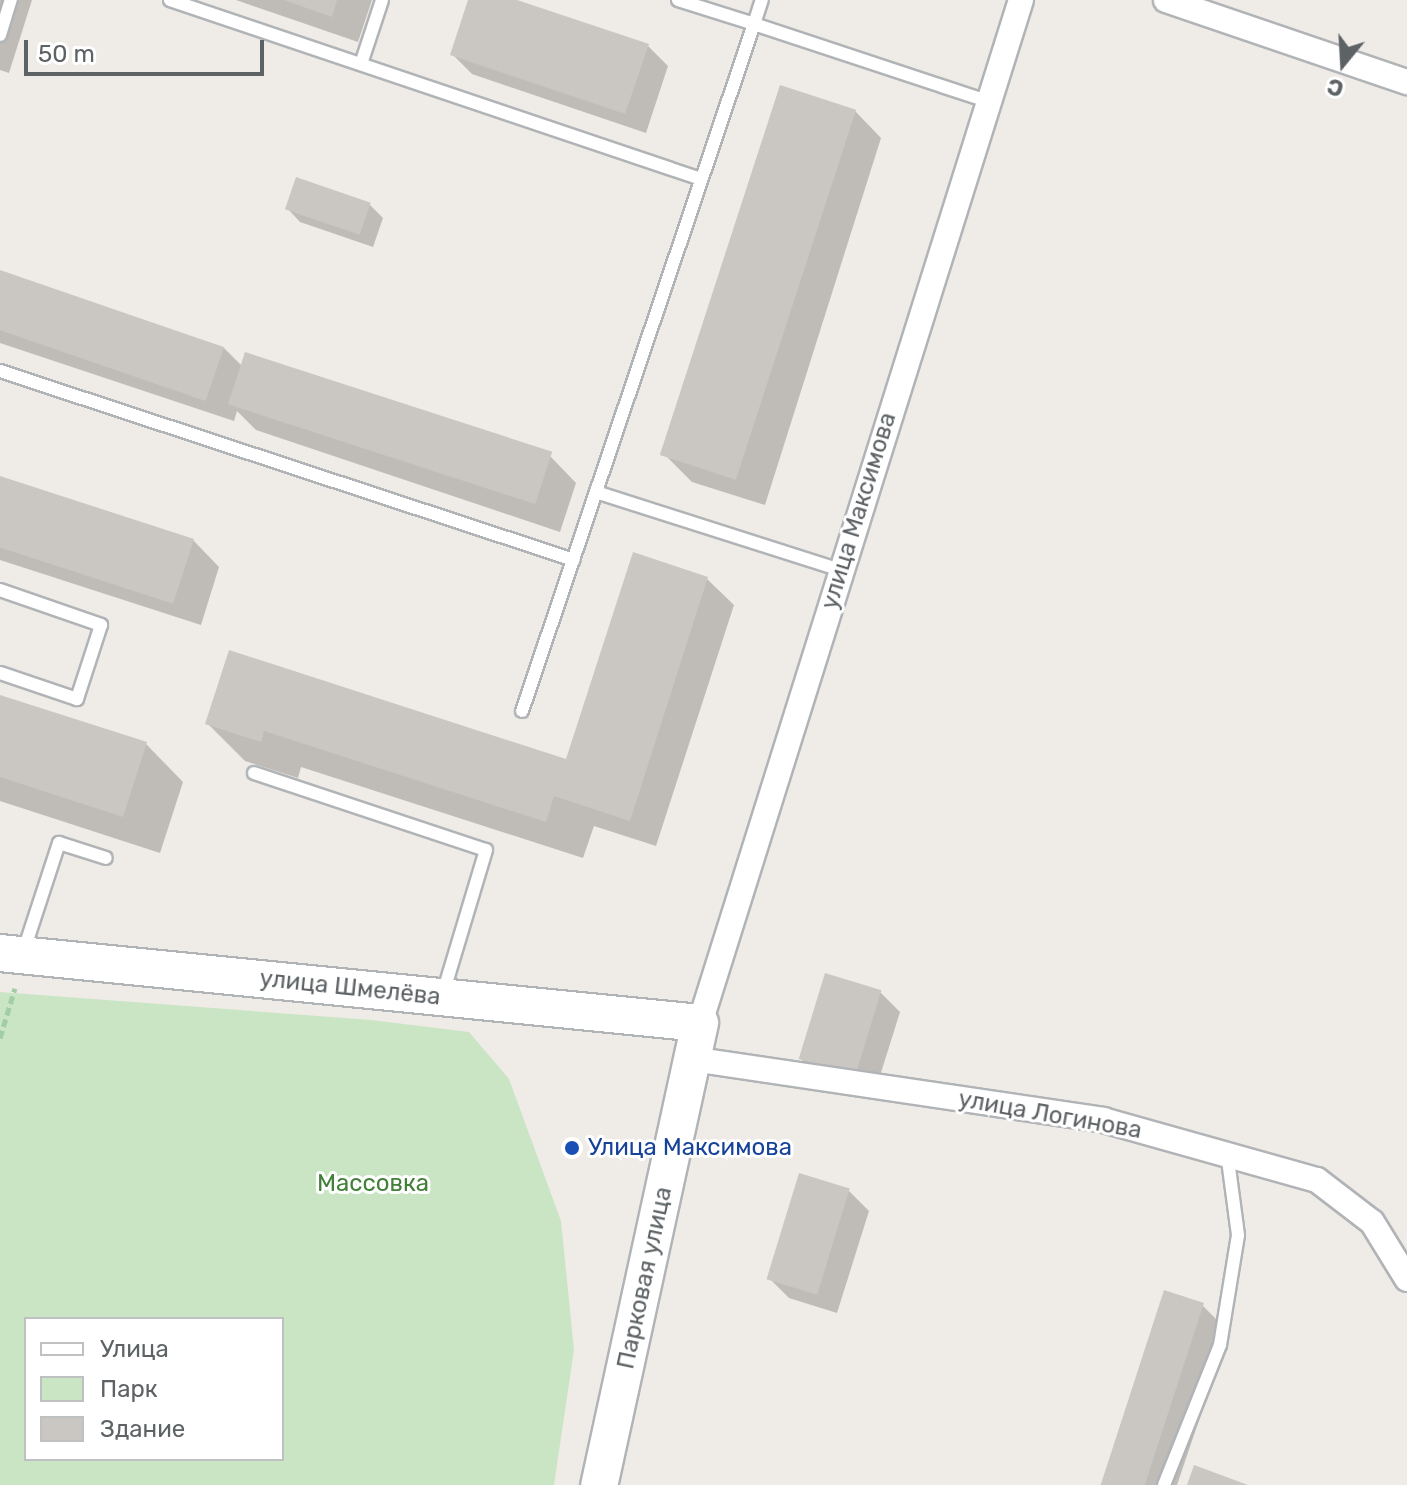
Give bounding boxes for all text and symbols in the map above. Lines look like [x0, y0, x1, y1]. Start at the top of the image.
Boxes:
scale bar [28, 24, 268, 74]
north arrow [1303, 24, 1383, 104]
text: 50 m [38, 40, 95, 68]
text: С [1324, 72, 1347, 103]
street label: улица Максимова [815, 409, 903, 613]
street label: улица Шмелёва [258, 964, 442, 1012]
street label: улица Логинова [956, 1085, 1144, 1145]
place label: Улица Максимова [588, 1134, 792, 1162]
marker: Улица Максимова [563, 1139, 581, 1157]
park label: Массовка [317, 1170, 429, 1198]
street label: Парковая улица [612, 1184, 678, 1372]
legend [24, 1317, 284, 1461]
text: Улица [100, 1335, 169, 1363]
text: Парк [100, 1375, 158, 1403]
text: Здание [100, 1415, 185, 1443]

